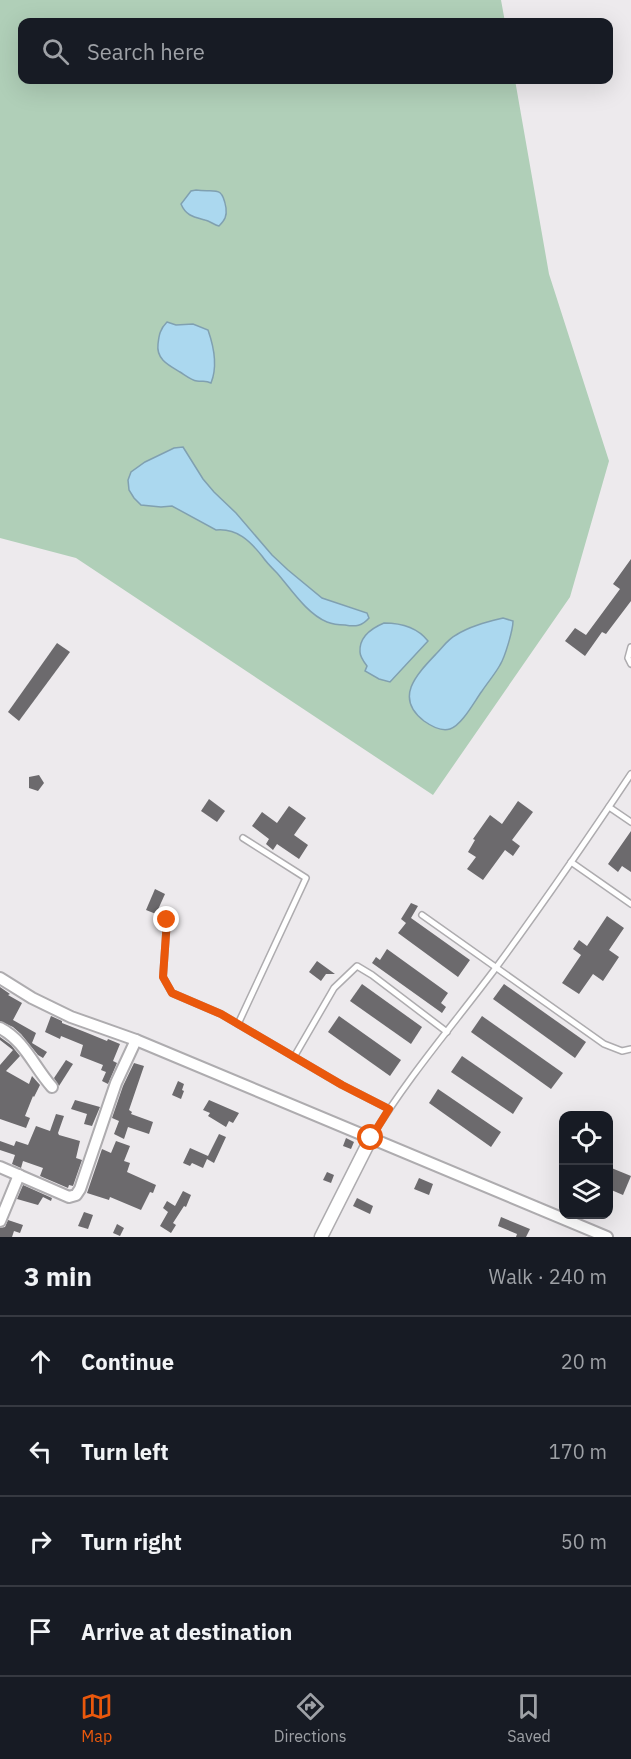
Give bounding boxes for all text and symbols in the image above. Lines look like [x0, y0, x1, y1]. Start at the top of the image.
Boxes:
search box [18, 18, 613, 84]
icon: search [39, 35, 72, 68]
text: Search here [87, 37, 205, 66]
route end [153, 906, 179, 932]
map controls [559, 1111, 613, 1219]
button: locate [559, 1111, 613, 1165]
route start [357, 1124, 383, 1150]
button: layers [559, 1165, 613, 1219]
text: 3 min [24, 1259, 92, 1293]
text: Walk · 240 m [489, 1263, 607, 1290]
icon: ahead [24, 1345, 57, 1378]
text: Continue [81, 1347, 174, 1376]
text: 20 m [561, 1348, 607, 1375]
icon: left [24, 1435, 57, 1468]
text: Turn left [81, 1437, 169, 1466]
text: 170 m [549, 1438, 607, 1465]
icon: right [24, 1525, 57, 1558]
text: Turn right [81, 1527, 182, 1556]
text: 50 m [561, 1528, 607, 1555]
icon: arrive [24, 1615, 57, 1648]
text: Arrive at destination [81, 1617, 292, 1646]
tab: Map [80, 1690, 113, 1746]
tab: Directions [274, 1690, 347, 1746]
tab: Saved [507, 1690, 551, 1746]

